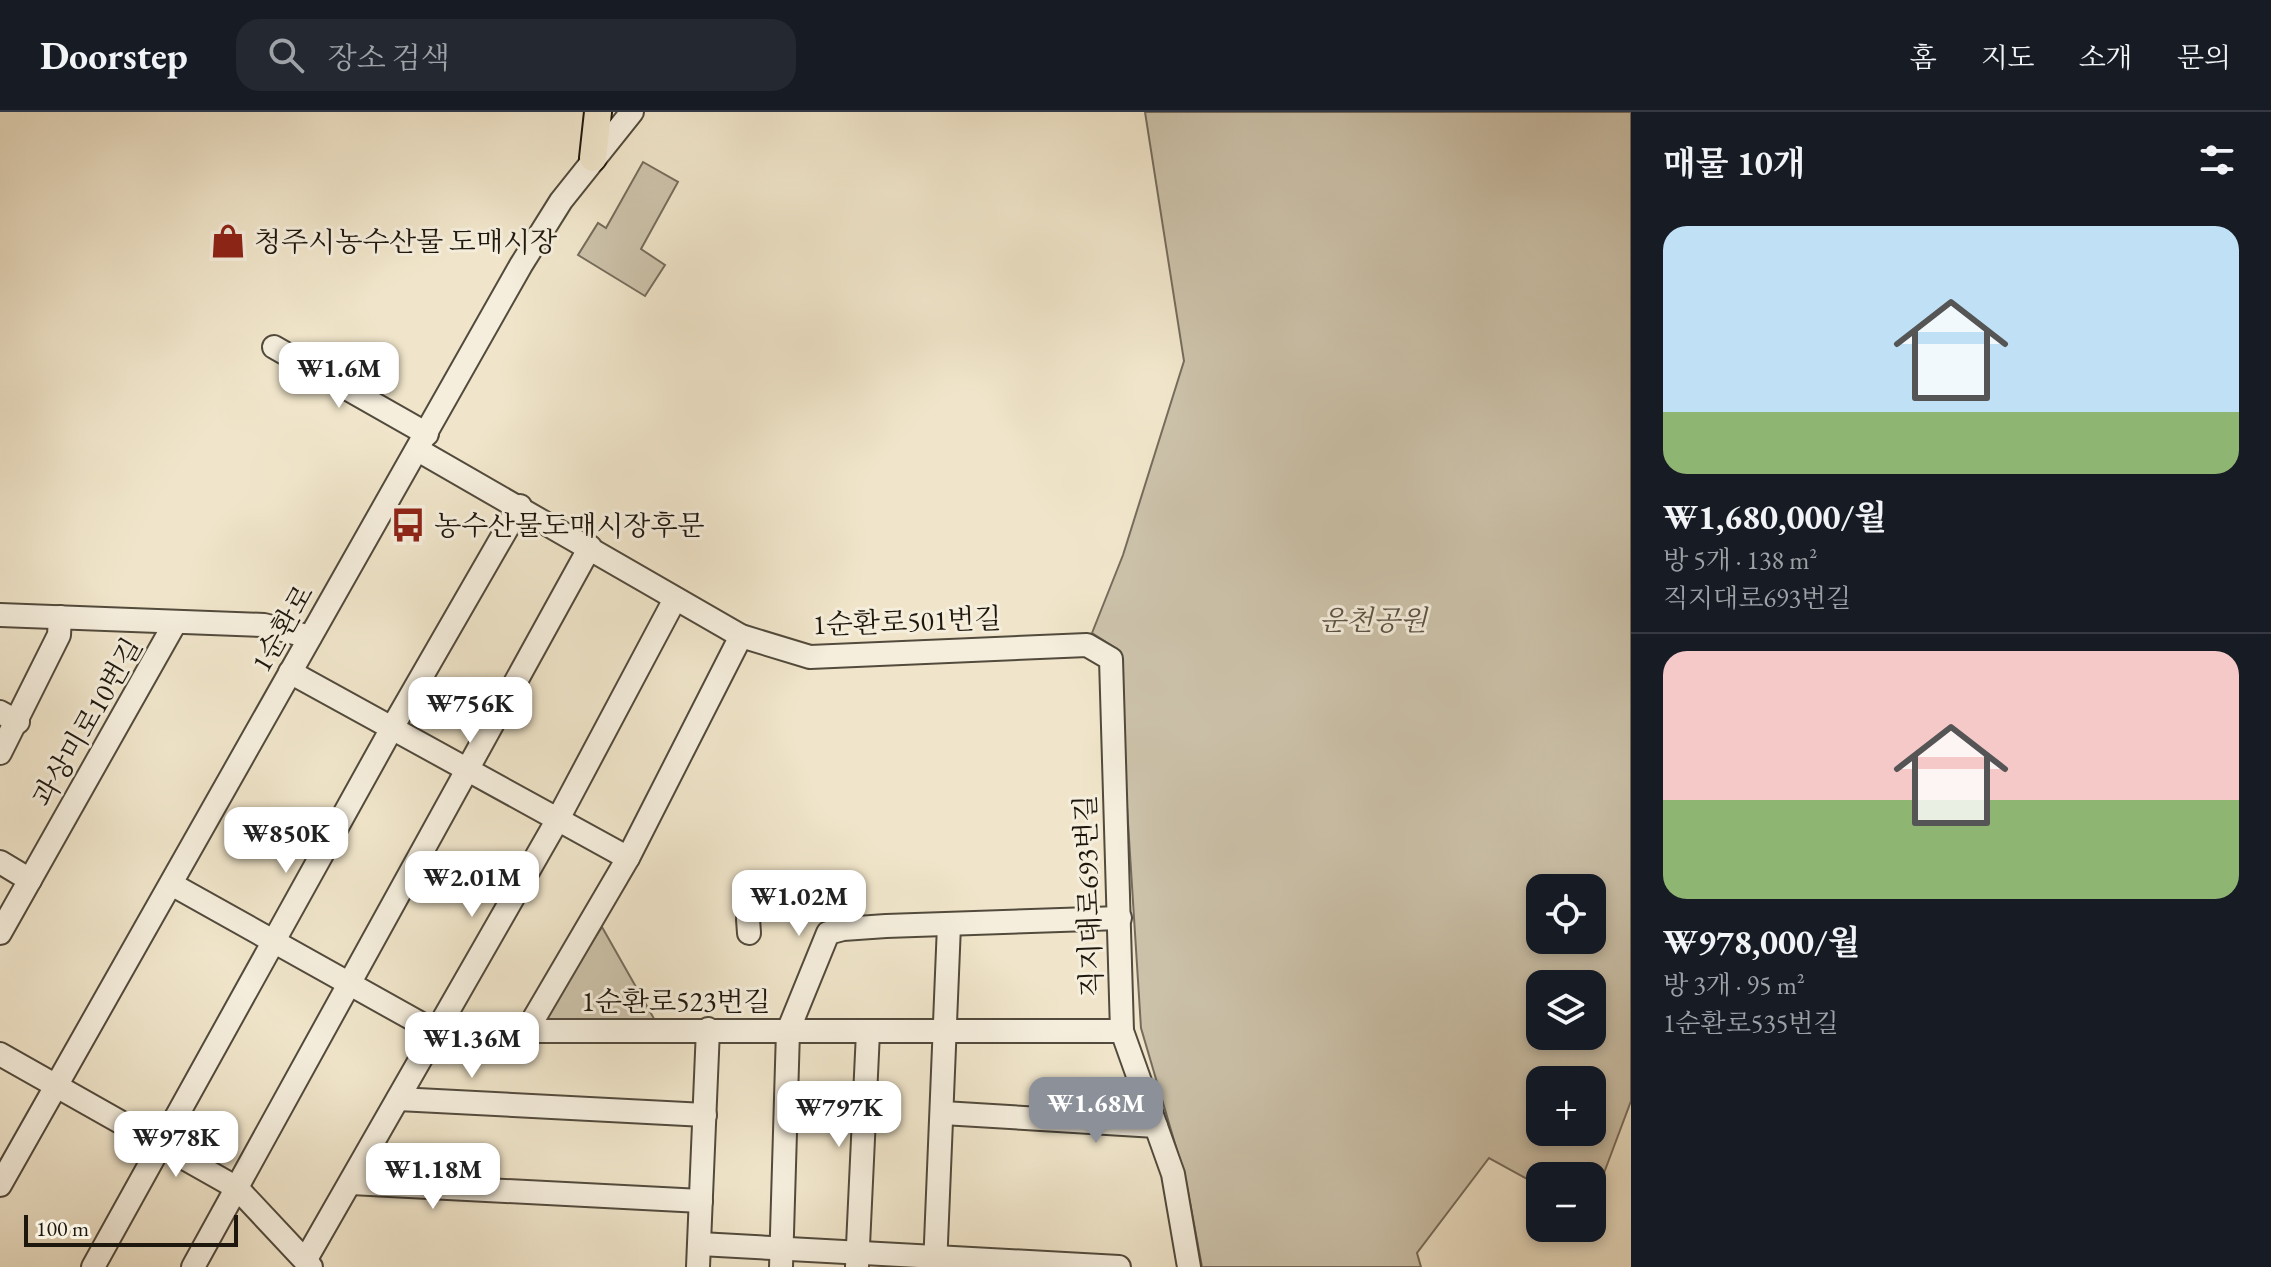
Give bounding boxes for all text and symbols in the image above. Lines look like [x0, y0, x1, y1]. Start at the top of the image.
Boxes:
search box [236, 19, 796, 91]
text: Doorstep [40, 31, 188, 80]
icon: search [264, 33, 308, 77]
text: 장소 검색 [328, 38, 450, 77]
text: 홈 [1910, 39, 1937, 75]
text: 지도 [1981, 39, 2035, 75]
text: 소개 [2079, 39, 2133, 75]
text: 문의 [2177, 39, 2231, 75]
icon: filters [2195, 138, 2239, 182]
text: 매물 10개 [1663, 141, 1806, 185]
shop icon: 청주시농수산물 도매시장 [209, 222, 247, 260]
place label: 청주시농수산물 도매시장 [254, 223, 557, 259]
icon: home [1879, 278, 2023, 422]
pin: ₩1.6M [283, 342, 395, 410]
text: ₩1.6M [297, 351, 381, 385]
text: ₩1,680,000/월 [1663, 495, 1887, 539]
bus stop icon: 농수산물도매시장후문 [389, 506, 427, 544]
place label: 농수산물도매시장후문 [434, 507, 704, 543]
text: 방 5개 · 138 m² [1663, 543, 1817, 577]
street label: 1순환로 [243, 578, 321, 678]
text: 직지대로693번길 [1663, 581, 1851, 615]
street label: 1순환로501번길 [812, 600, 1002, 642]
park label: 운천공원 [1319, 602, 1429, 638]
street label: 과상미로10번길 [24, 631, 150, 813]
pin: ₩756K [414, 677, 526, 745]
text: ₩756K [426, 686, 514, 720]
icon: home [1879, 703, 2023, 847]
street label: 직지대로693번길 [1066, 794, 1110, 998]
pin: ₩850K [230, 807, 342, 875]
text: ₩850K [242, 816, 330, 850]
pin: ₩2.01M [407, 851, 537, 919]
text: ₩2.01M [423, 860, 521, 894]
pin: ₩1.02M [734, 870, 864, 938]
map controls [1526, 874, 1606, 1242]
button: locate [1526, 874, 1606, 954]
text: ₩1.02M [750, 879, 848, 913]
text: ₩978,000/월 [1663, 920, 1861, 964]
text: 방 3개 · 95 m² [1663, 968, 1805, 1002]
button: layers [1526, 970, 1606, 1050]
street label: 1순환로523번길 [581, 983, 771, 1019]
text: 1순환로535번길 [1663, 1006, 1839, 1040]
pin: ₩1.36M [407, 1012, 537, 1080]
text: ₩1.36M [423, 1021, 521, 1055]
button: + [1526, 1066, 1606, 1146]
pin: ₩1.68M [1031, 1077, 1161, 1145]
pin: ₩797K [783, 1081, 895, 1149]
text: ₩1.68M [1047, 1086, 1145, 1120]
text: ₩797K [795, 1090, 883, 1124]
pin: ₩978K [120, 1111, 232, 1179]
text: ₩978K [132, 1120, 220, 1154]
pin: ₩1.18M [368, 1143, 498, 1211]
text: ₩1.18M [384, 1152, 482, 1186]
button: − [1526, 1162, 1606, 1242]
scale bar [24, 1211, 238, 1247]
text: 100 m [36, 1214, 89, 1243]

